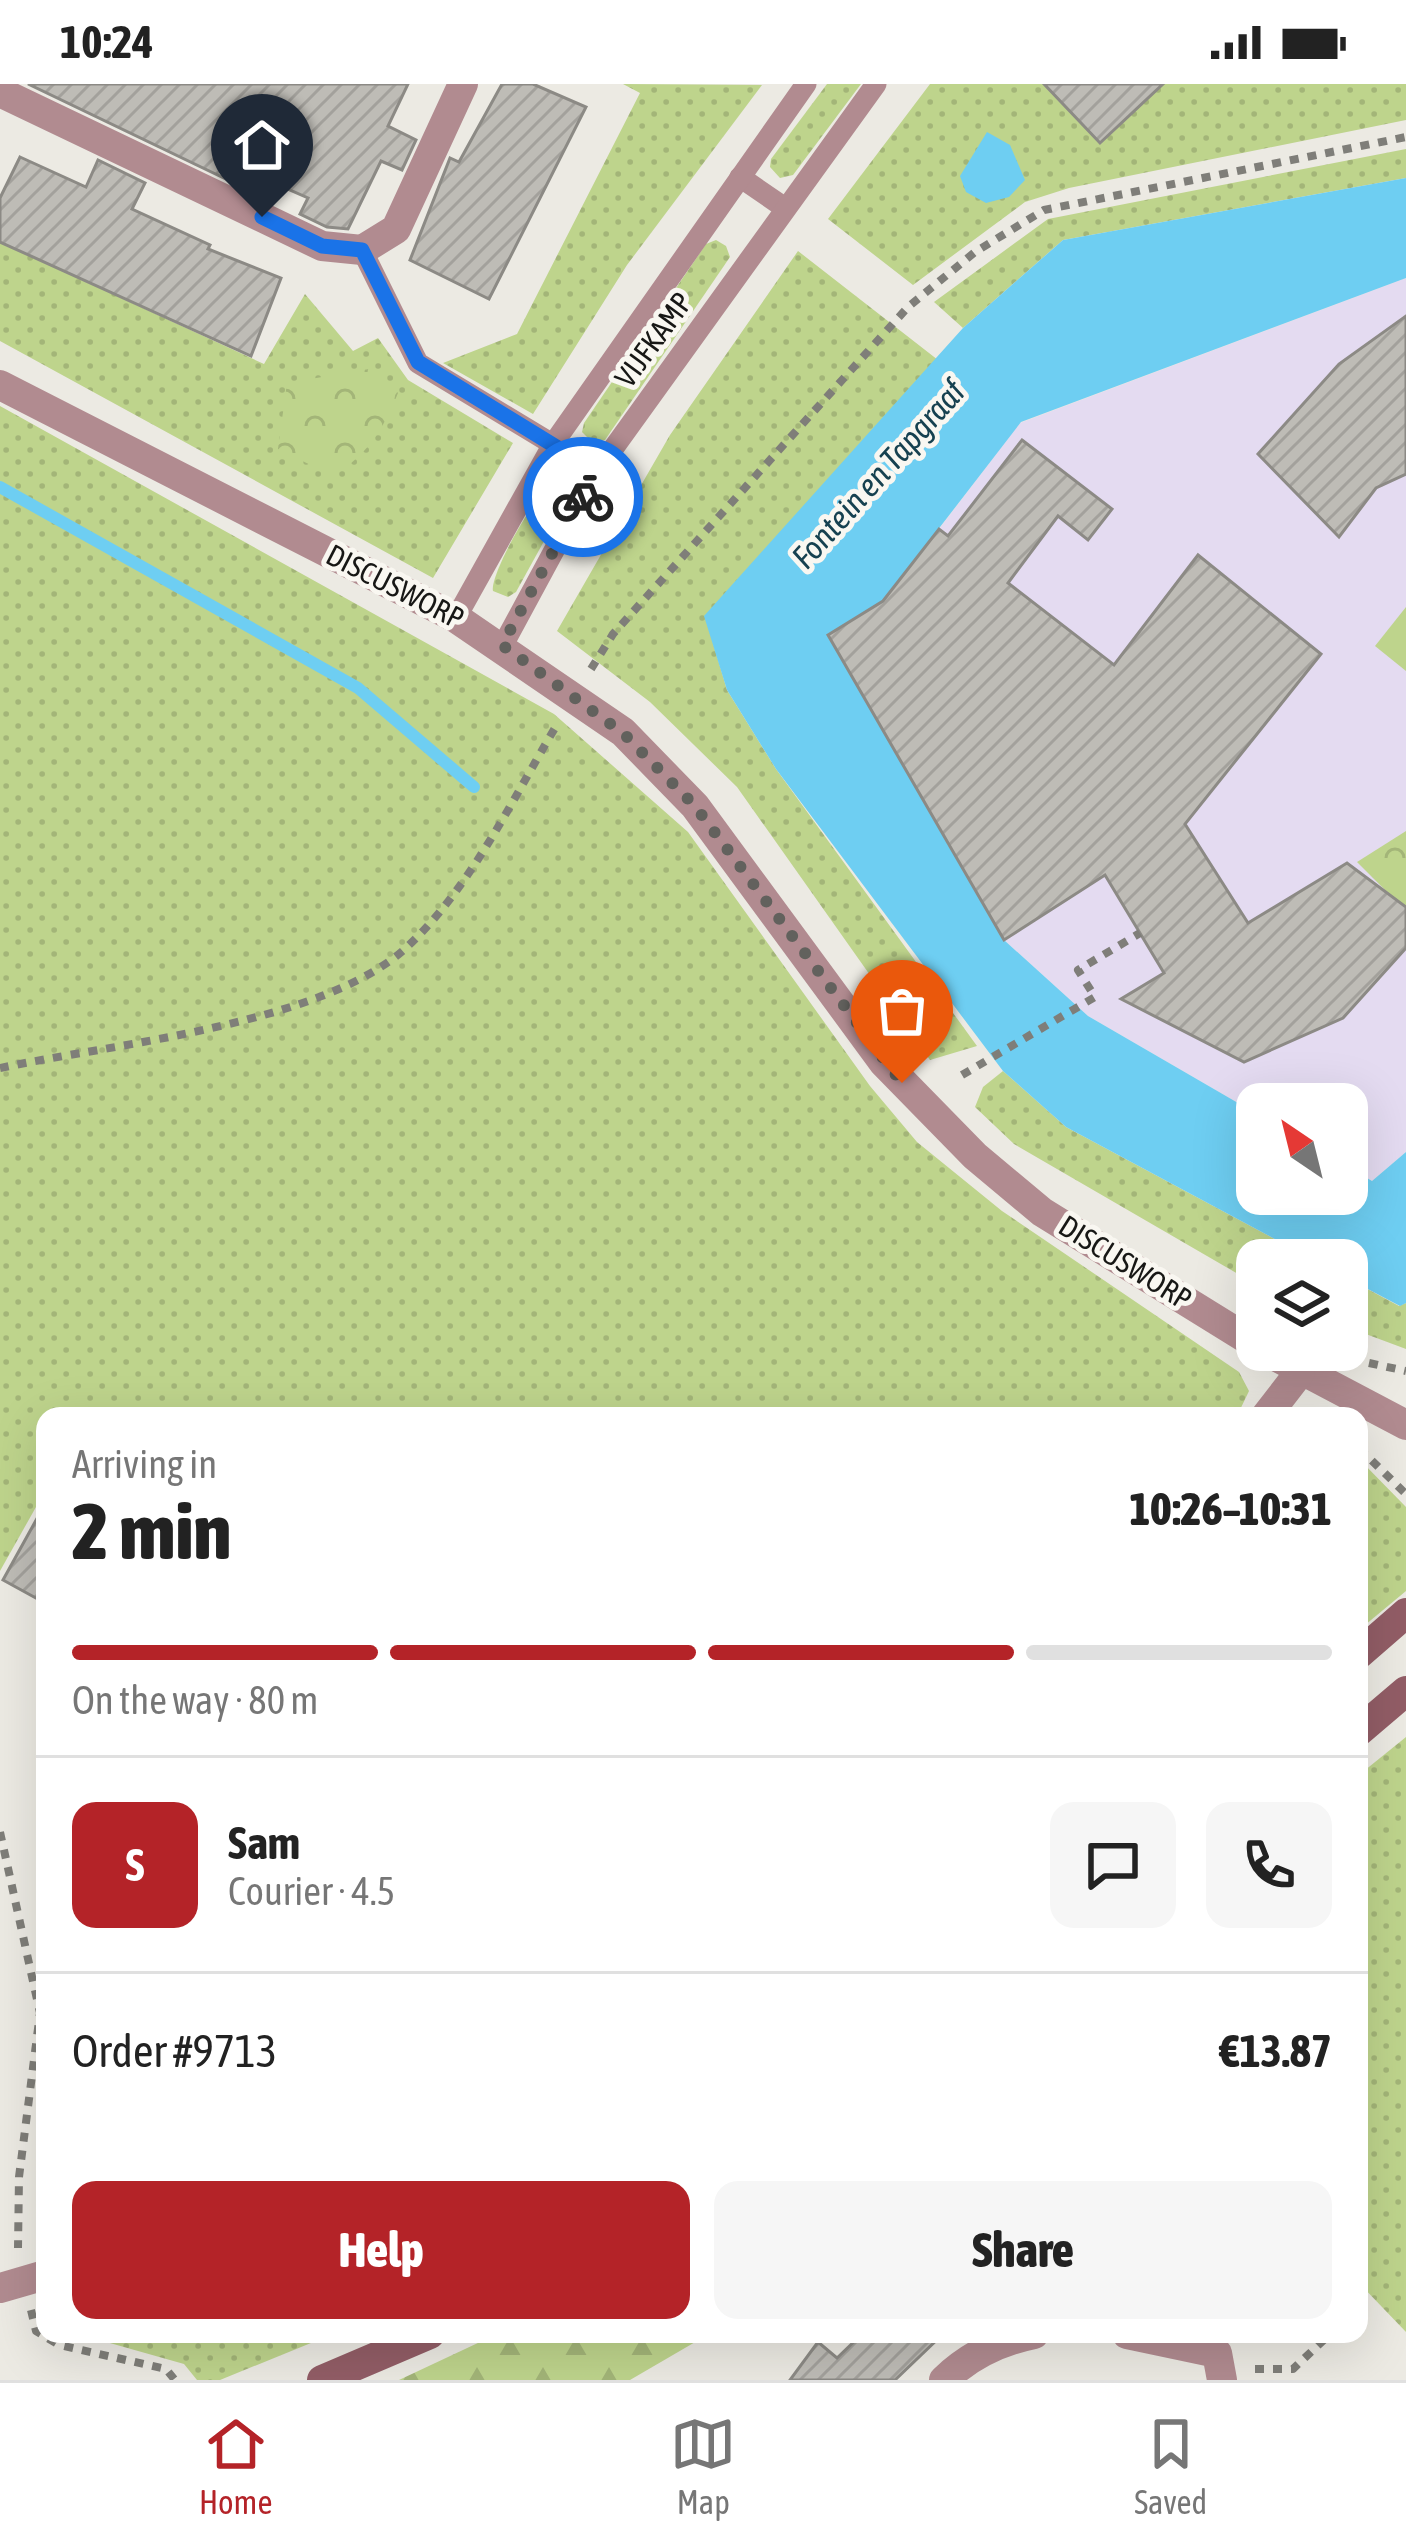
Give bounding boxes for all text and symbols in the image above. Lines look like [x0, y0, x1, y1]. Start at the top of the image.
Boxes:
text: 10:24 [60, 16, 154, 68]
pin [211, 94, 313, 217]
icon: home [229, 112, 295, 178]
street label: VIJFKAMP [608, 286, 699, 393]
water label: Fontein en Tapgraaf [784, 371, 974, 576]
courier [523, 437, 643, 557]
icon: bike [550, 464, 616, 530]
street label: DISCUSWORP [321, 537, 470, 635]
pin [851, 960, 953, 1083]
icon: bag [869, 978, 935, 1044]
north arrow [1236, 1083, 1368, 1215]
map controls [1236, 1083, 1368, 1371]
street label: DISCUSWORP [1053, 1208, 1198, 1316]
button: layers [1236, 1239, 1368, 1371]
text: Arriving in [72, 1442, 217, 1486]
text: 10:26–10:31 [1129, 1483, 1332, 1535]
text: 2 min [72, 1486, 231, 1576]
text: On the way · 80 m [72, 1678, 318, 1722]
button: chat [1050, 1802, 1176, 1928]
button: phone [1206, 1802, 1332, 1928]
text: Sam [228, 1817, 300, 1869]
text: S [126, 1839, 144, 1891]
text: Courier · 4.5 [228, 1869, 395, 1913]
text: Order #9713 [72, 2025, 277, 2077]
text: €13.87 [1219, 2025, 1332, 2077]
button: Help [72, 2181, 690, 2319]
button: Share [714, 2181, 1332, 2319]
tab: Home [199, 2411, 272, 2521]
tab: Map [670, 2411, 736, 2521]
tab: Saved [1134, 2411, 1207, 2521]

